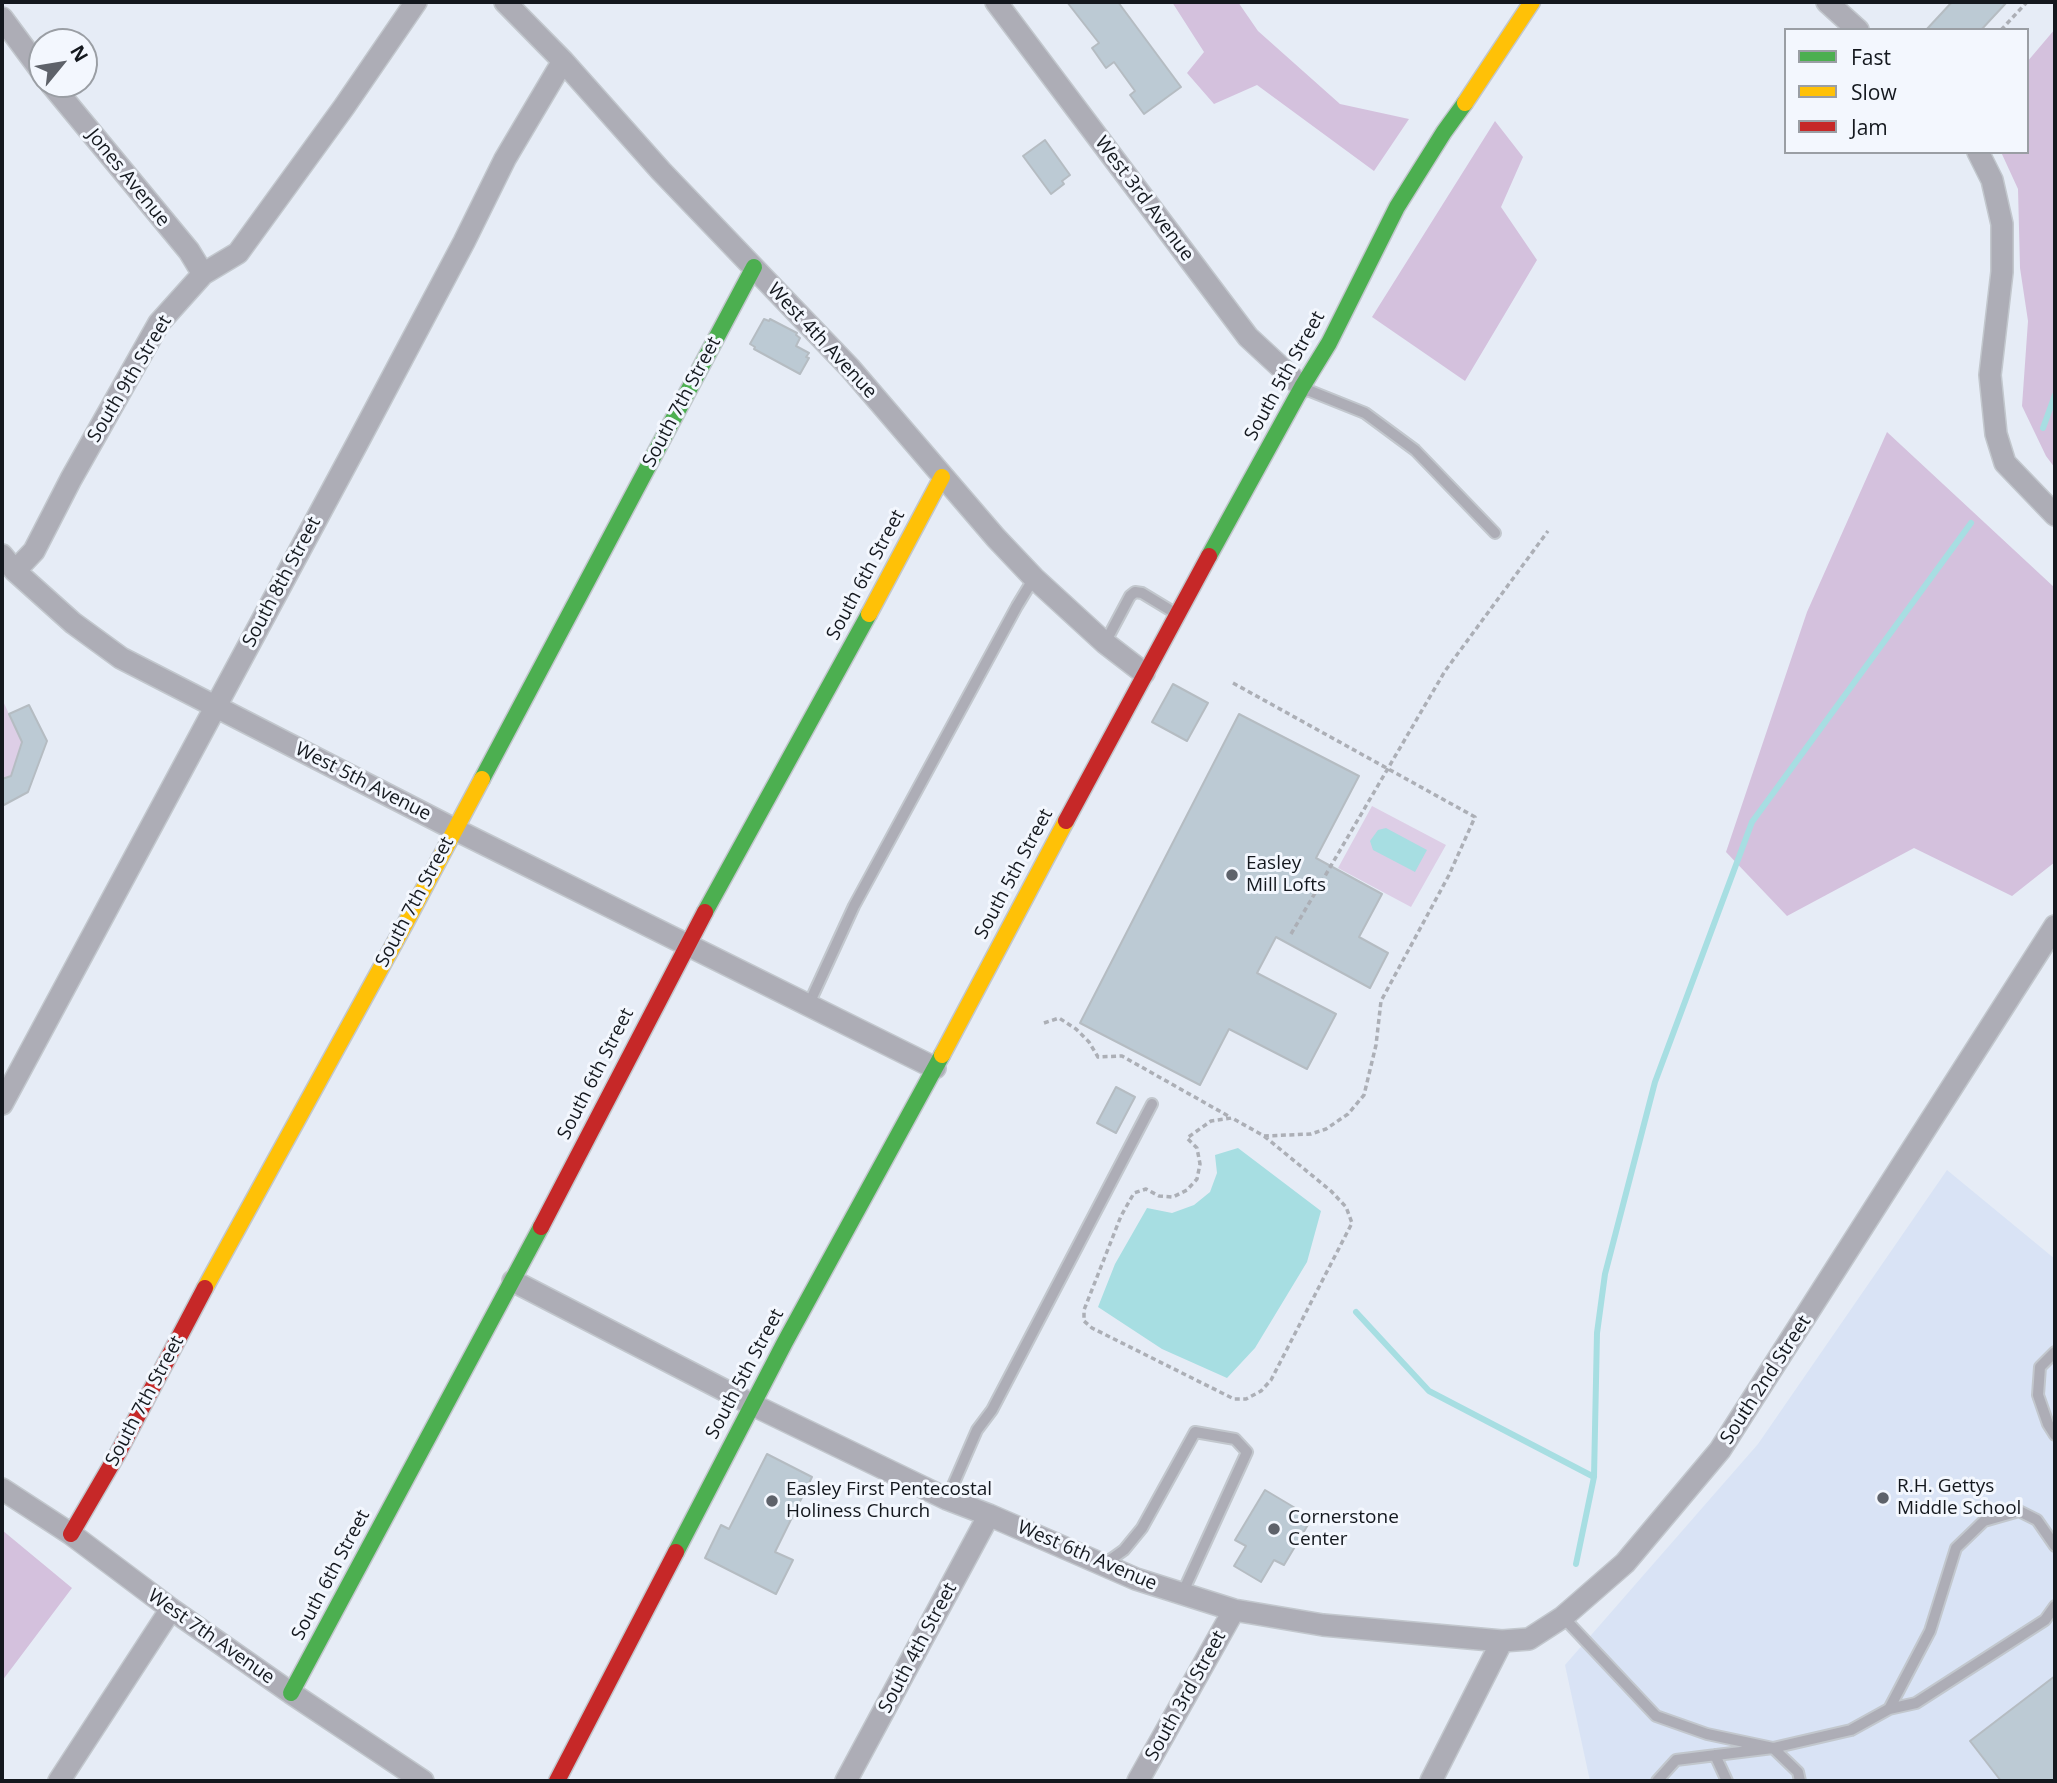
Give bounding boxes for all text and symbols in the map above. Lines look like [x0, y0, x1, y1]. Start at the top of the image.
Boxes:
north arrow [28, 28, 98, 98]
legend [1784, 28, 2029, 154]
text: N [64, 40, 95, 67]
text: Fast [1851, 43, 1891, 71]
text: Slow [1851, 78, 1897, 106]
text: Jam [1851, 113, 1888, 141]
street label: Jones Avenue [82, 125, 174, 231]
street label: West 3rd Avenue [1090, 132, 1198, 266]
street label: West 4th Avenue [763, 279, 881, 403]
street label: South 5th Street [1240, 307, 1330, 445]
street label: South 9th Street [83, 311, 177, 447]
street label: South 7th Street [638, 333, 726, 471]
street label: South 6th Street [822, 506, 910, 644]
street label: South 8th Street [238, 513, 326, 651]
street label: West 5th Avenue [291, 738, 435, 826]
street label: South 5th Street [970, 805, 1058, 943]
street label: South 7th Street [371, 833, 459, 971]
place label: Easley Mill Lofts [1246, 853, 1326, 897]
marker: Easley Mill Lofts [1224, 867, 1240, 883]
street label: South 6th Street [553, 1005, 639, 1143]
street label: South 5th Street [701, 1305, 789, 1443]
street label: South 2nd Street [1716, 1311, 1816, 1449]
street label: South 7th Street [101, 1332, 189, 1470]
place label: R.H. Gettys Middle School [1897, 1476, 2021, 1520]
place label: Easley First Pentecostal Holiness Church [786, 1479, 992, 1523]
marker: R.H. Gettys Middle School [1875, 1490, 1891, 1506]
marker: Easley First Pentecostal Holiness Church [764, 1493, 780, 1509]
street label: South 6th Street [287, 1506, 375, 1644]
place label: Cornerstone Center [1288, 1507, 1399, 1551]
street label: West 6th Avenue [1014, 1516, 1160, 1596]
marker: Cornerstone Center [1266, 1521, 1282, 1537]
street label: South 4th Street [874, 1579, 962, 1717]
street label: West 7th Avenue [143, 1585, 279, 1689]
street label: South 3rd Street [1141, 1627, 1231, 1765]

